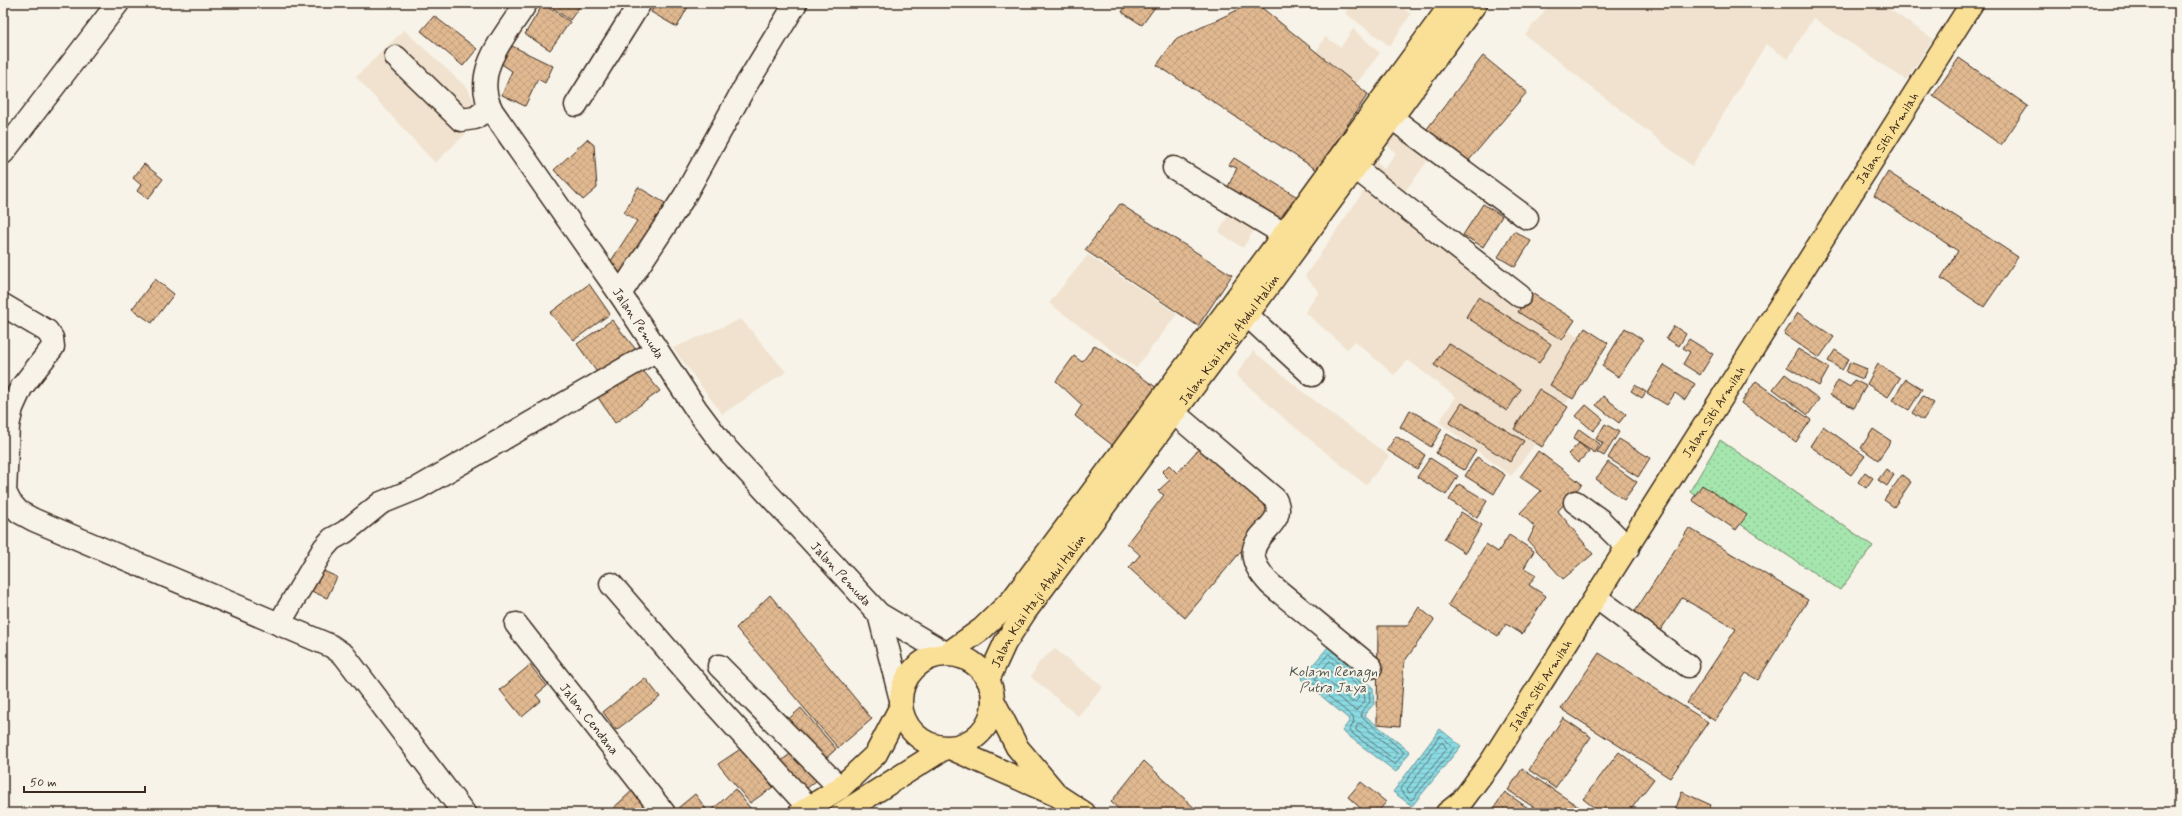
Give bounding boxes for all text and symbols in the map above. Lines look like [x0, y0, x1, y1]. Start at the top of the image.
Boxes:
street label: Jalan Siti Armilah [1852, 89, 1923, 188]
street label: Jalan Kiai Haji Abdul Halim [1176, 271, 1284, 409]
street label: Jalan Pemuda [608, 285, 668, 363]
street label: Jalan Siti Armilah [1679, 363, 1750, 461]
street label: Jalan Kiai Haji Abdul Halim [988, 531, 1090, 671]
street label: Jalan Pemuda [806, 538, 875, 610]
street label: Jalan Siti Armilah [1506, 636, 1577, 735]
water label: Kolam Renagn Putra Jaya [1288, 663, 1378, 697]
street label: Jalan Cendana [555, 680, 622, 759]
scale bar [24, 768, 145, 794]
text: 50 m [30, 775, 57, 791]

